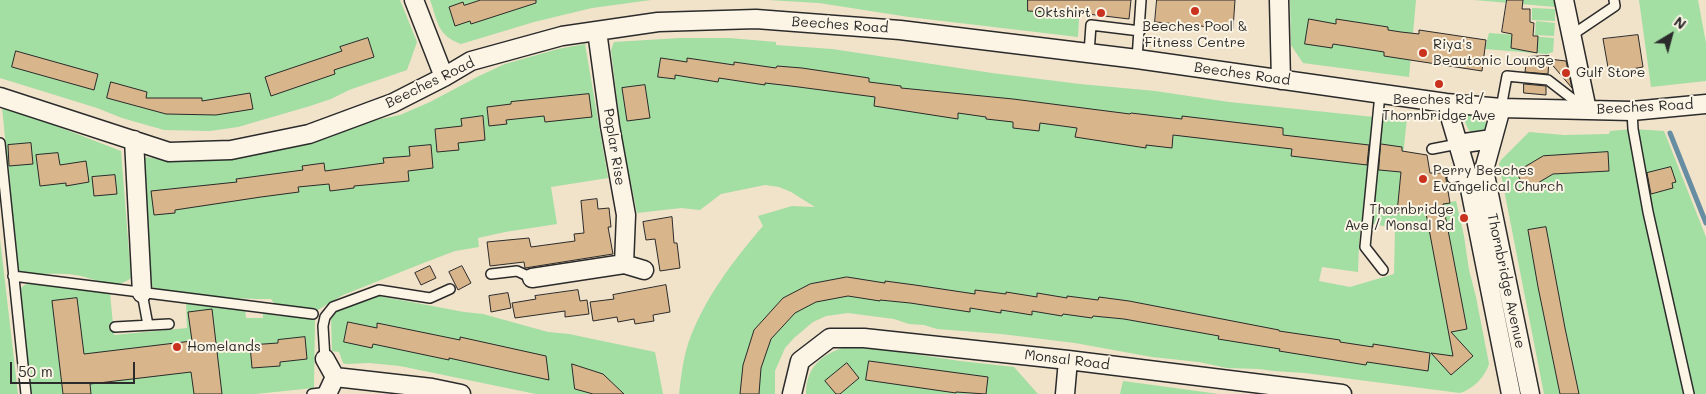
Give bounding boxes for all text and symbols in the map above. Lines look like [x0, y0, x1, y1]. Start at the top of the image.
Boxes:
place label: Oktshirt [1034, 5, 1091, 21]
marker: Beeches Pool & Fitness Centre [1189, 5, 1201, 17]
marker: Oktshirt [1095, 7, 1107, 19]
north arrow [1646, 10, 1696, 60]
text: N [1670, 12, 1690, 33]
street label: Beeches Road [791, 13, 889, 37]
place label: Beeches Pool & Fitness Centre [1142, 19, 1248, 52]
place label: Riya's Beautonic Lounge [1433, 37, 1554, 70]
marker: Riya's Beautonic Lounge [1417, 47, 1429, 59]
street label: Beeches Road [383, 54, 477, 112]
street label: Beeches Road [1193, 59, 1291, 89]
place label: Gulf Store [1576, 65, 1646, 81]
marker: Gulf Store [1560, 67, 1572, 79]
marker: Beeches Rd / Thornbridge Ave [1433, 78, 1445, 90]
place label: Beeches Rd / Thornbridge Ave [1382, 92, 1496, 124]
street label: Beeches Road [1596, 96, 1694, 118]
street label: Poplar Rise [600, 107, 628, 187]
place label: Perry Beeches Evangelical Church [1433, 163, 1563, 196]
marker: Perry Beeches Evangelical Church [1417, 173, 1429, 185]
place label: Thornbridge Ave / Monsal Rd [1345, 202, 1454, 234]
marker: Thornbridge Ave / Monsal Rd [1458, 212, 1470, 224]
street label: Thornbridge Avenue [1483, 212, 1529, 350]
place label: Homelands [187, 339, 261, 355]
marker: Homelands [171, 341, 183, 353]
street label: Monsal Road [1023, 346, 1111, 374]
scale bar [12, 352, 138, 384]
text: 50 m [18, 361, 53, 381]

